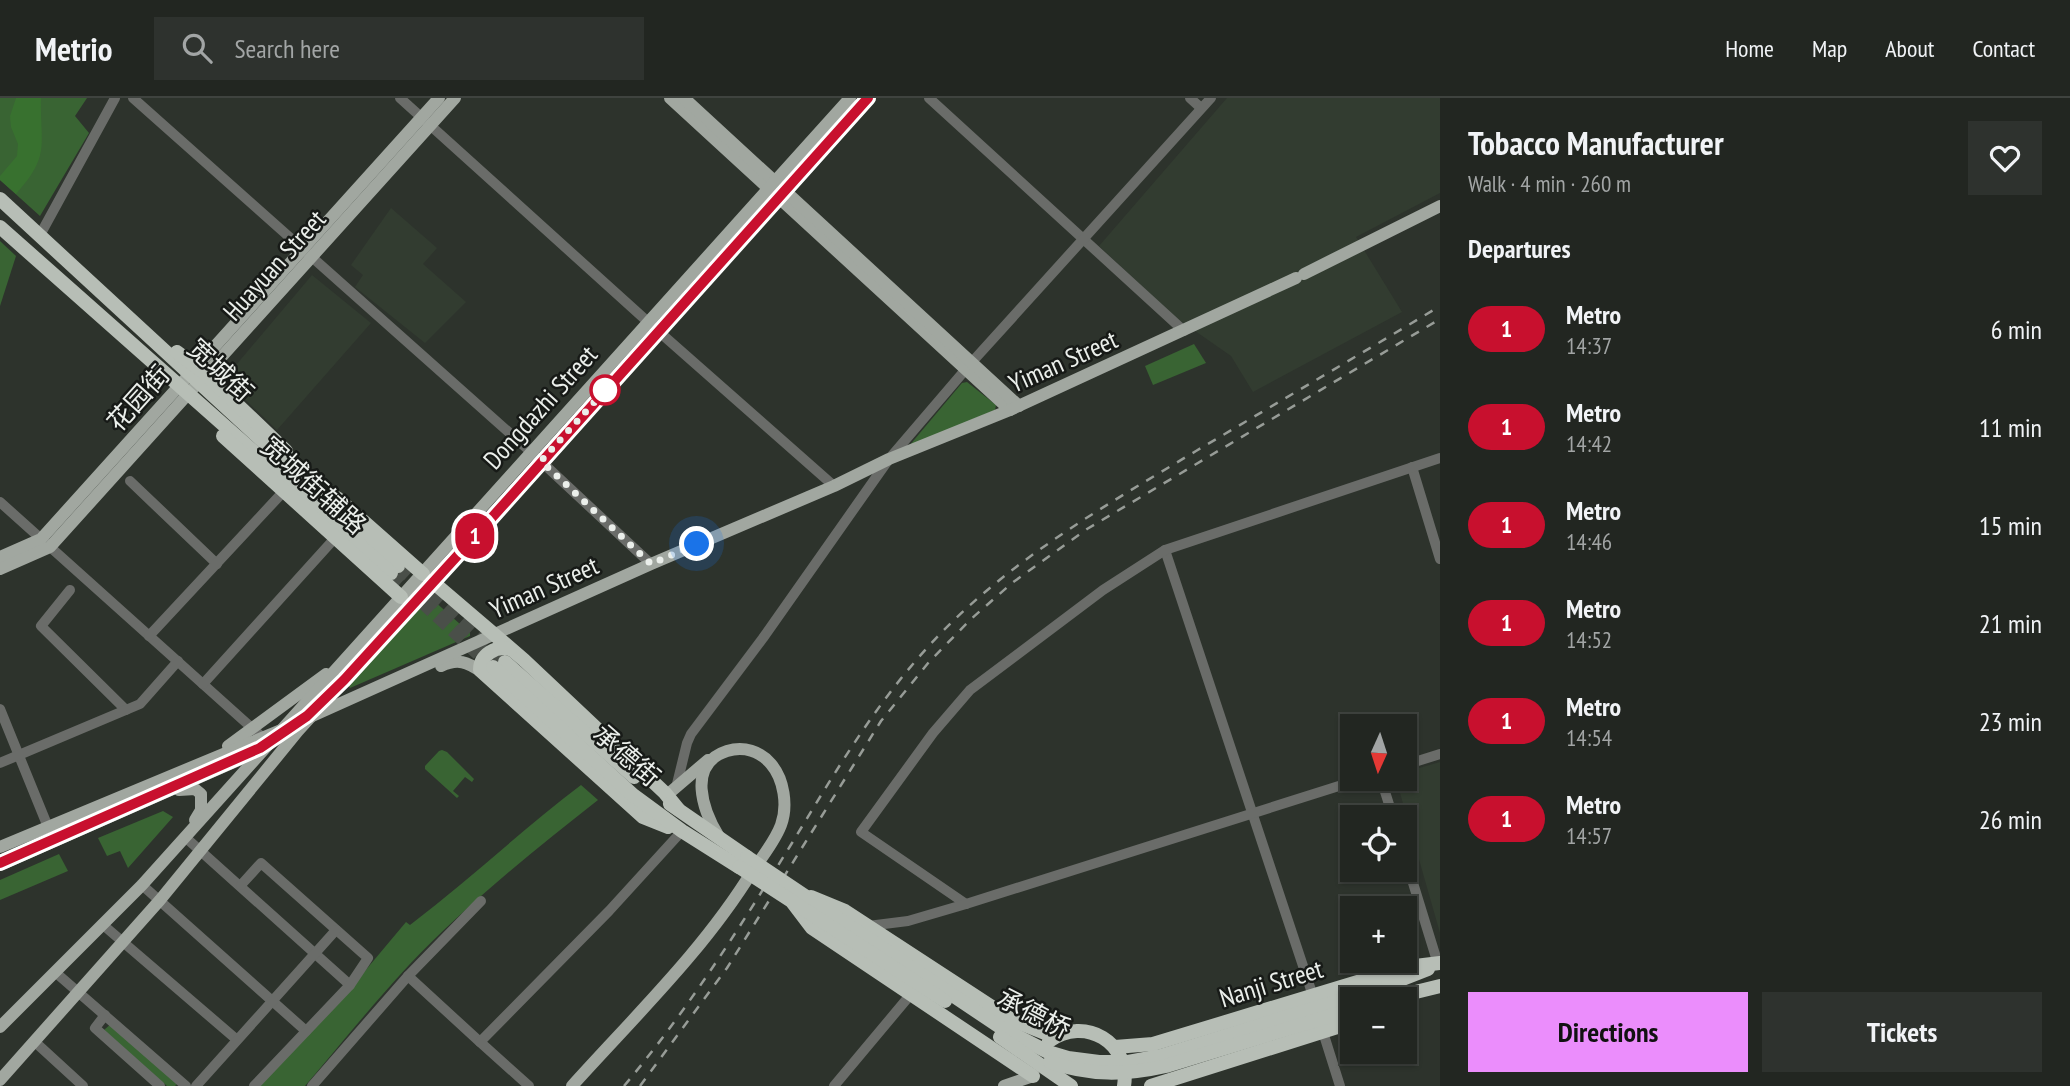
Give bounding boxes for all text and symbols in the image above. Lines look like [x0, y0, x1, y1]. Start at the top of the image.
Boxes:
search box [154, 17, 644, 80]
text: Metrio [35, 27, 112, 70]
icon: search [178, 29, 216, 67]
text: Search here [234, 32, 340, 65]
text: Home [1725, 33, 1774, 64]
text: Map [1812, 33, 1847, 64]
text: About [1885, 33, 1934, 64]
text: Contact [1972, 33, 2035, 64]
text: Tobacco Manufacturer [1468, 121, 1724, 164]
button: heart [1968, 121, 2042, 195]
text: Walk · 4 min · 260 m [1468, 169, 1631, 198]
street label: Huayuan Street [216, 203, 332, 327]
text: Departures [1468, 232, 1571, 265]
text: Metro [1566, 298, 1621, 331]
text: 1 [1501, 313, 1512, 344]
text: 6 min [1991, 313, 2042, 346]
street label: Yiman Street [1004, 322, 1122, 400]
street label: 宽城街 [181, 331, 261, 409]
text: 14:37 [1566, 331, 1612, 360]
street label: Dongdazhi Street [476, 338, 604, 476]
street label: 花园街 [100, 358, 176, 438]
unlabelled marker [590, 375, 620, 405]
text: Metro [1566, 396, 1621, 429]
text: 1 [1501, 411, 1512, 442]
text: 11 min [1979, 411, 2042, 444]
street label: 宽城街辅路 [255, 429, 373, 541]
text: 14:42 [1566, 429, 1612, 458]
text: Metro [1566, 494, 1621, 527]
text: 1 [1501, 509, 1512, 540]
text: 15 min [1979, 509, 2042, 542]
line badge: 1 [452, 513, 498, 559]
text: 1 [469, 520, 481, 551]
your location [679, 526, 714, 561]
text: 14:46 [1566, 527, 1612, 556]
street label: Yiman Street [485, 548, 603, 626]
text: Metro [1566, 592, 1621, 625]
text: 1 [1501, 607, 1512, 638]
text: 21 min [1979, 607, 2042, 640]
text: 14:52 [1566, 625, 1612, 654]
text: Metro [1566, 690, 1621, 723]
text: 1 [1501, 705, 1512, 736]
text: 23 min [1979, 705, 2042, 738]
north arrow [1340, 714, 1418, 791]
map controls [1340, 714, 1417, 1064]
street label: 承德街 [587, 717, 667, 793]
text: 14:54 [1566, 723, 1612, 752]
text: Metro [1566, 788, 1621, 821]
text: 1 [1501, 803, 1512, 834]
text: 26 min [1979, 803, 2042, 836]
button: locate [1340, 805, 1417, 882]
text: 14:57 [1566, 821, 1612, 850]
button: + [1340, 896, 1417, 973]
street label: Nanji Street [1215, 952, 1327, 1014]
street label: 承德桥 [992, 981, 1076, 1045]
button: − [1340, 987, 1417, 1064]
button: Directions [1468, 992, 1748, 1072]
button: Tickets [1762, 992, 2042, 1072]

